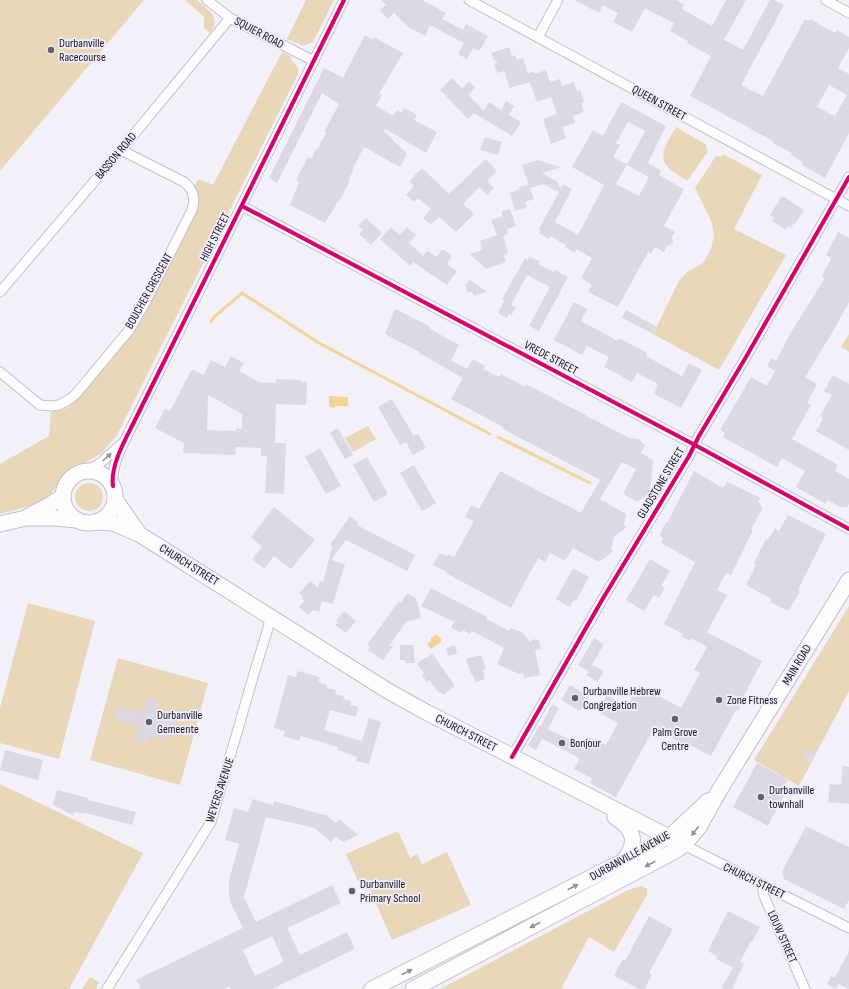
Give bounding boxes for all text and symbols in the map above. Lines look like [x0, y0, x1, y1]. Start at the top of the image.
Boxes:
street label: SQUIER ROAD [232, 14, 287, 52]
place label: Durbanville Racecourse [59, 36, 106, 65]
marker: Durbanville Racecourse [46, 45, 56, 55]
street label: QUEEN STREET [629, 82, 689, 124]
street label: BASSON ROAD [92, 129, 140, 183]
street label: HIGH STREET [196, 210, 234, 264]
street label: BOUCHER CRESCENT [122, 250, 176, 332]
street label: VREDE STREET [521, 338, 581, 379]
street label: GLADSTONE STREET [634, 445, 688, 521]
one-way arrow [102, 452, 112, 461]
street label: CHURCH STREET [156, 541, 222, 589]
street label: MAIN ROAD [779, 642, 815, 688]
place label: Durbanville Hebrew Congregation [583, 684, 661, 713]
marker: Durbanville Hebrew Congregation [570, 693, 580, 703]
place label: Zone Fitness [727, 693, 778, 708]
marker: Zone Fitness [714, 695, 724, 705]
place label: Durbanville Gemeente [157, 708, 202, 737]
street label: CHURCH STREET [433, 711, 500, 755]
marker: Palm Grove Centre [670, 714, 680, 724]
marker: Durbanville Gemeente [144, 717, 154, 727]
place label: Palm Grove Centre [653, 725, 698, 754]
place label: Bonjour [570, 736, 602, 751]
marker: Bonjour [557, 738, 567, 748]
street label: WEYERS AVENUE [202, 756, 238, 824]
place label: Durbanville townhall [769, 783, 814, 812]
marker: Durbanville townhall [756, 792, 766, 802]
one-way arrow [691, 826, 700, 837]
street label: DURBANVILLE AVENUE [587, 828, 673, 884]
street label: CHURCH STREET [720, 859, 788, 903]
one-way arrow [644, 861, 656, 868]
place label: Durbanville Primary School [360, 877, 420, 906]
one-way arrow [567, 884, 579, 891]
marker: Durbanville Primary School [347, 886, 357, 896]
street label: LOUW STREET [764, 908, 800, 966]
one-way arrow [529, 922, 541, 928]
one-way arrow [401, 968, 413, 975]

